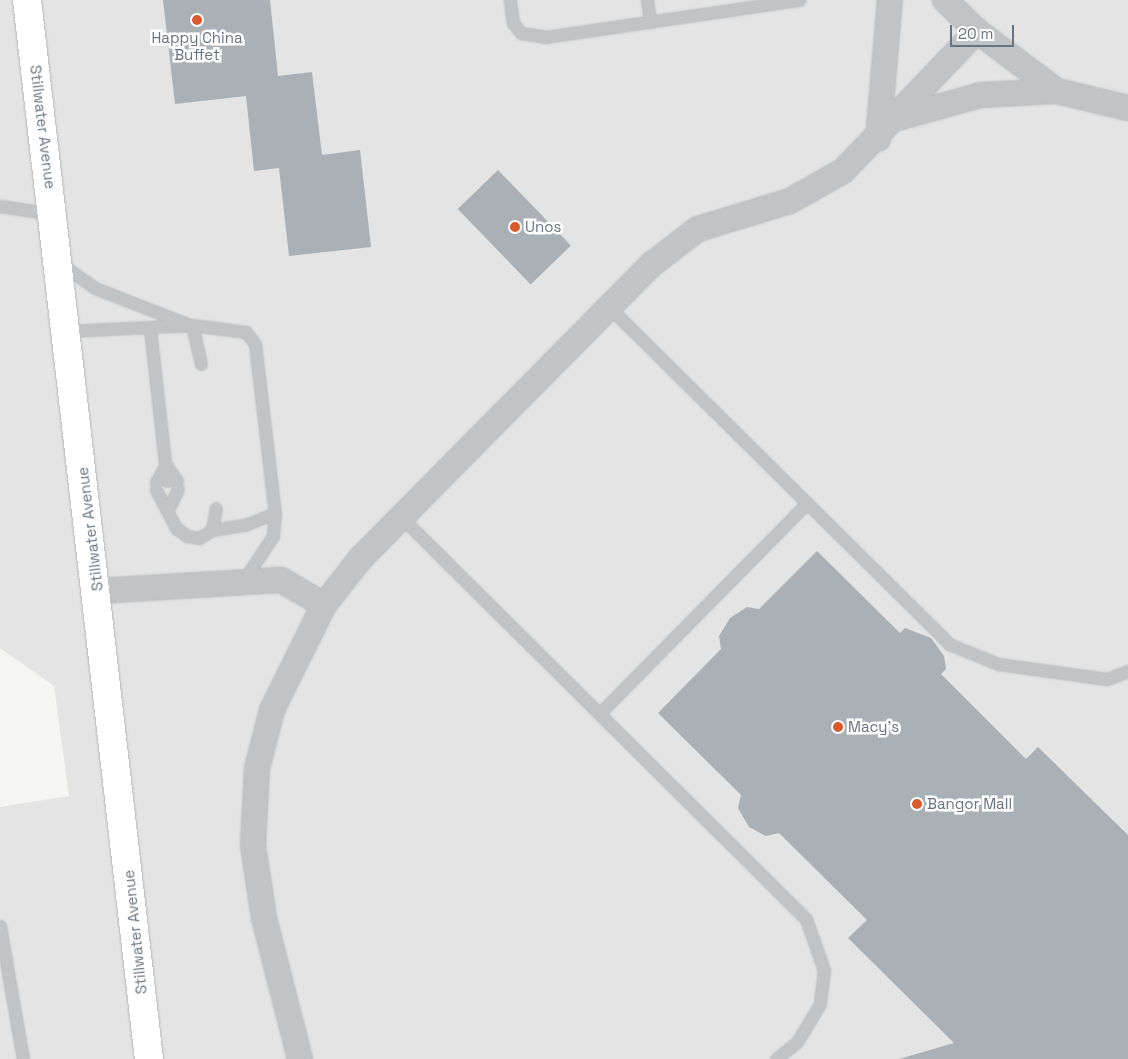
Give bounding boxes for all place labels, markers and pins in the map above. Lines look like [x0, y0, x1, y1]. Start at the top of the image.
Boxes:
marker: Happy China Buffet [191, 14, 203, 26]
place label: Happy China Buffet [151, 28, 243, 63]
place label: Unos [525, 218, 561, 236]
marker: Unos [509, 221, 521, 233]
place label: Macy's [848, 718, 899, 736]
marker: Macy's [832, 721, 844, 733]
place label: Bangor Mall [927, 795, 1012, 813]
marker: Bangor Mall [911, 798, 923, 810]

